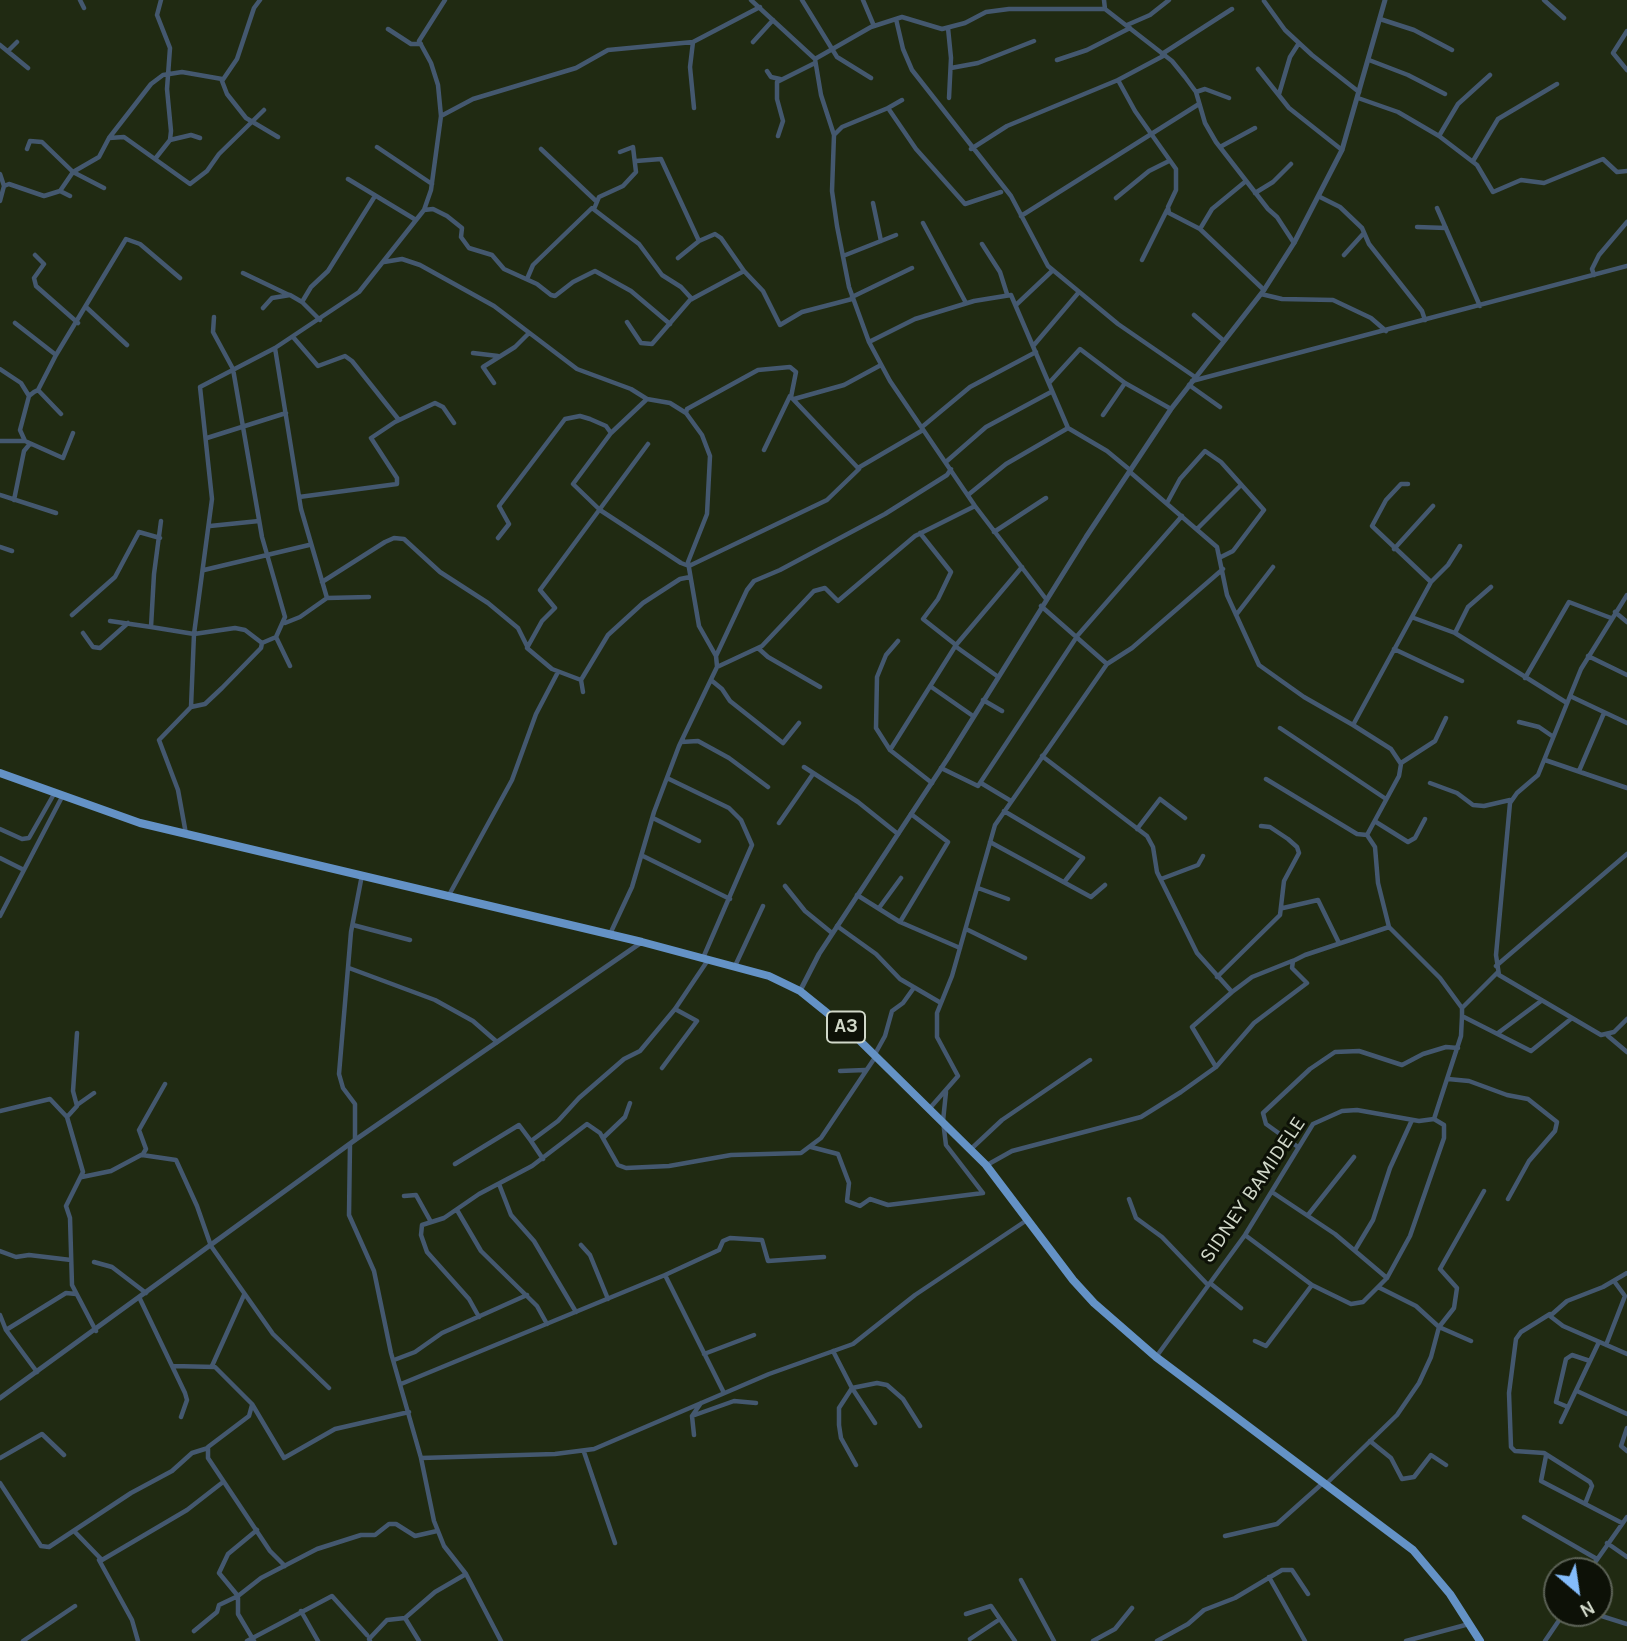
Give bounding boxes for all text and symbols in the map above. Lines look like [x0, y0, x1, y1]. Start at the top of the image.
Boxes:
road number: A3 [827, 1012, 865, 1042]
street label: SIDNEY BAMIDELE [1195, 1112, 1311, 1268]
north arrow [1543, 1557, 1613, 1627]
text: N [1576, 1596, 1599, 1622]

